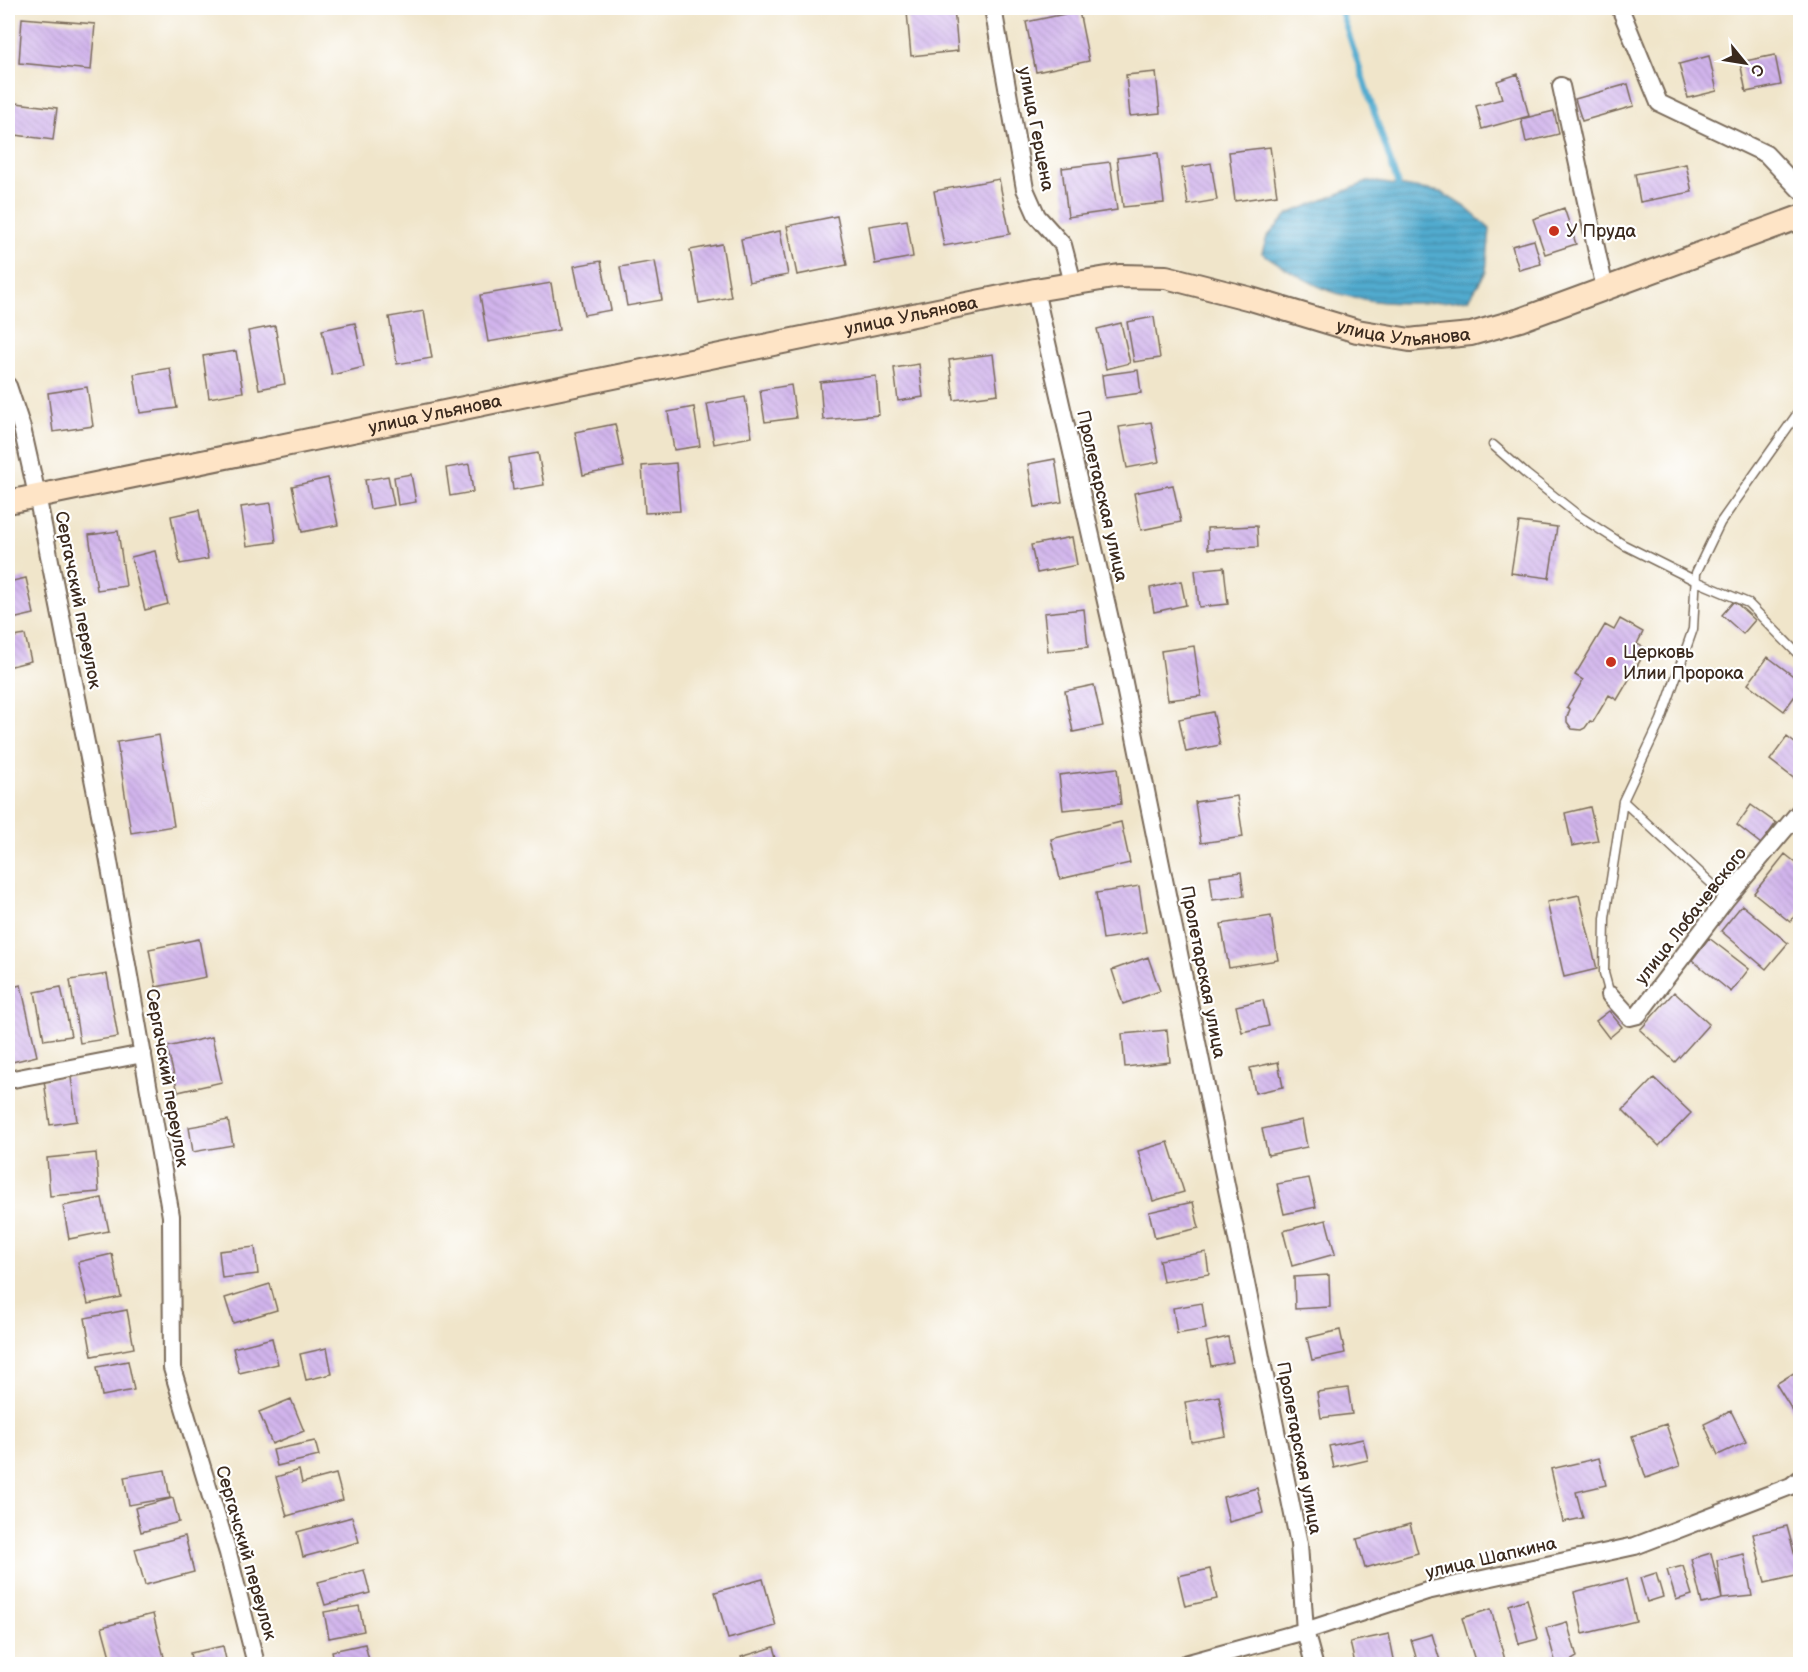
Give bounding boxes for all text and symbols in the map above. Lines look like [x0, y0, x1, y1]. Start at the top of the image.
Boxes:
north arrow [1715, 33, 1775, 93]
text: С [1746, 60, 1768, 79]
street label: улица Герцена [1014, 65, 1058, 193]
place label: У Пруда [1566, 221, 1636, 242]
marker: У Пруда [1547, 224, 1561, 238]
street label: улица Ульянова [843, 292, 980, 340]
street label: улица Ульянова [1334, 315, 1472, 351]
street label: улица Ульянова [367, 390, 504, 438]
street label: Пролетарская улица [1072, 408, 1132, 584]
street label: Сергачский переулок [50, 509, 106, 691]
place label: Церковь Илии Пророка [1623, 642, 1744, 684]
marker: Церковь Илии Пророка [1604, 655, 1618, 669]
street label: улица Лобачевского [1631, 843, 1751, 989]
street label: Пролетарская улица [1176, 884, 1230, 1060]
street label: Сергачский переулок [141, 987, 193, 1169]
street label: Пролетарская улица [1272, 1360, 1326, 1536]
street label: Сергачский переулок [211, 1463, 281, 1643]
street label: улица Шапкина [1424, 1533, 1559, 1583]

